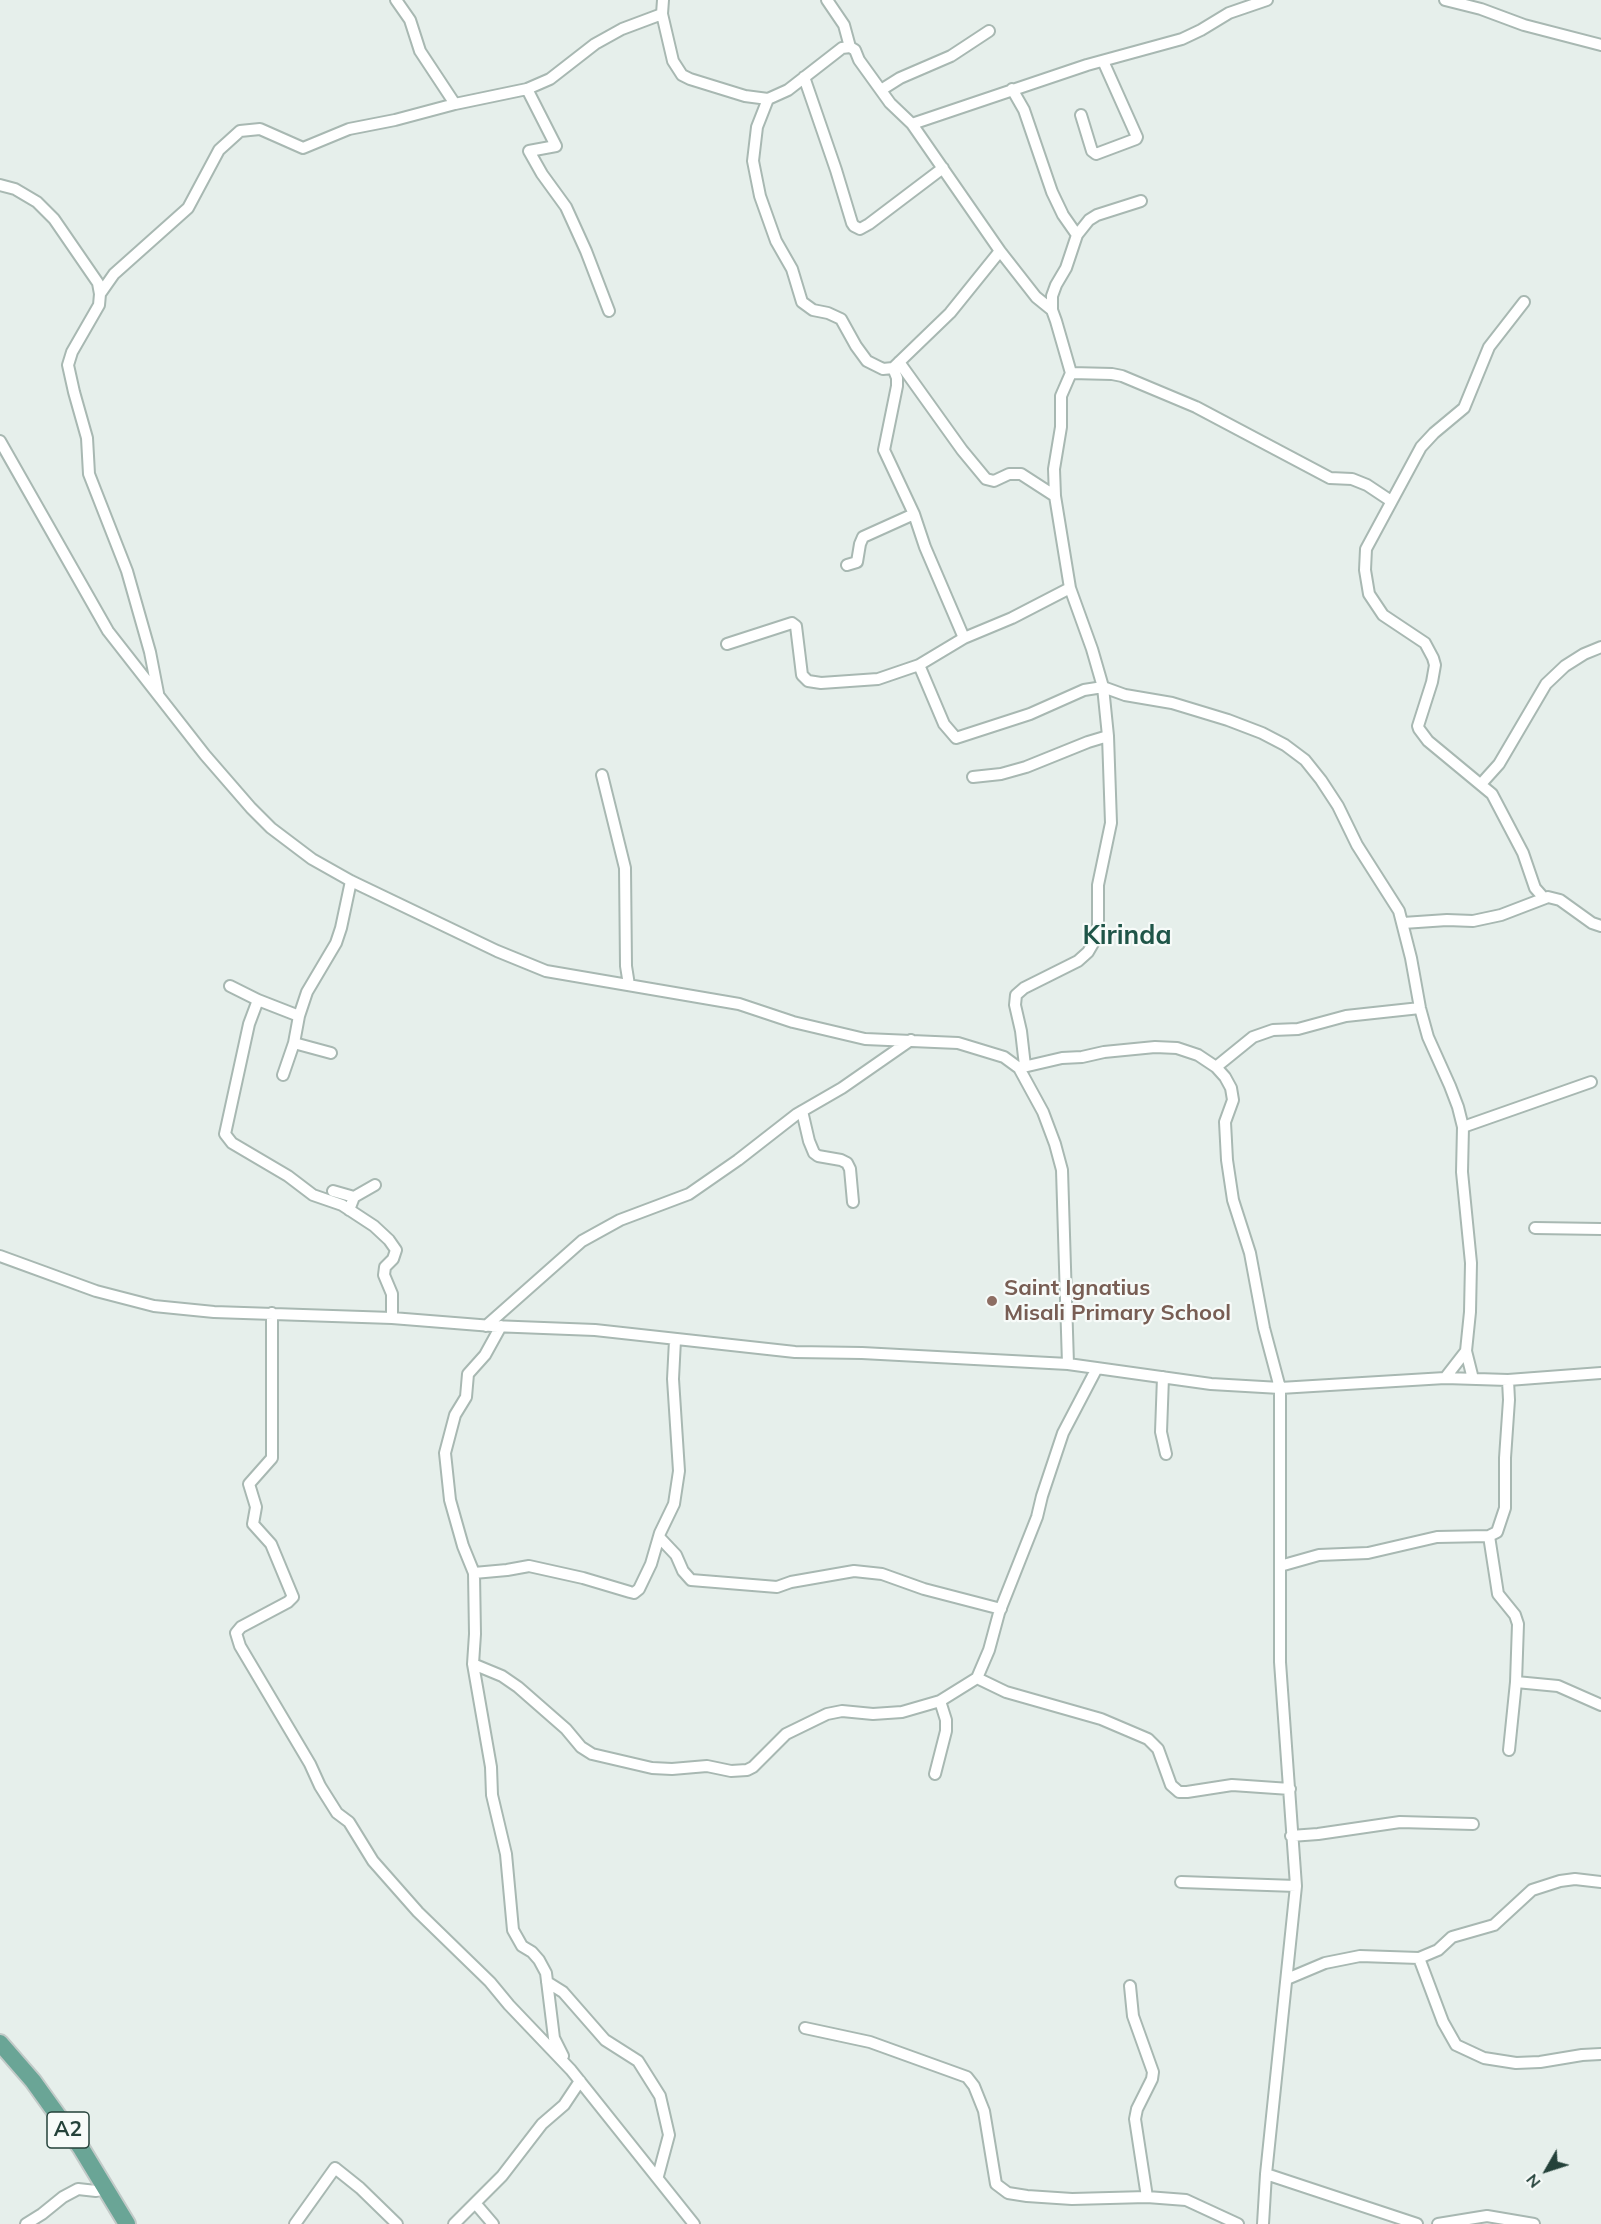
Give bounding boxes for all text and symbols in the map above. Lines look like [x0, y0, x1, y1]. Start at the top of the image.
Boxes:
district label: Kirinda [1082, 920, 1172, 952]
place label: Saint Ignatius Misali Primary School [1004, 1275, 1231, 1326]
marker: Saint Ignatius Misali Primary School [985, 1294, 999, 1308]
road number: A2 [47, 2112, 89, 2148]
north arrow [1517, 2140, 1577, 2200]
text: N [1521, 2170, 1545, 2192]

